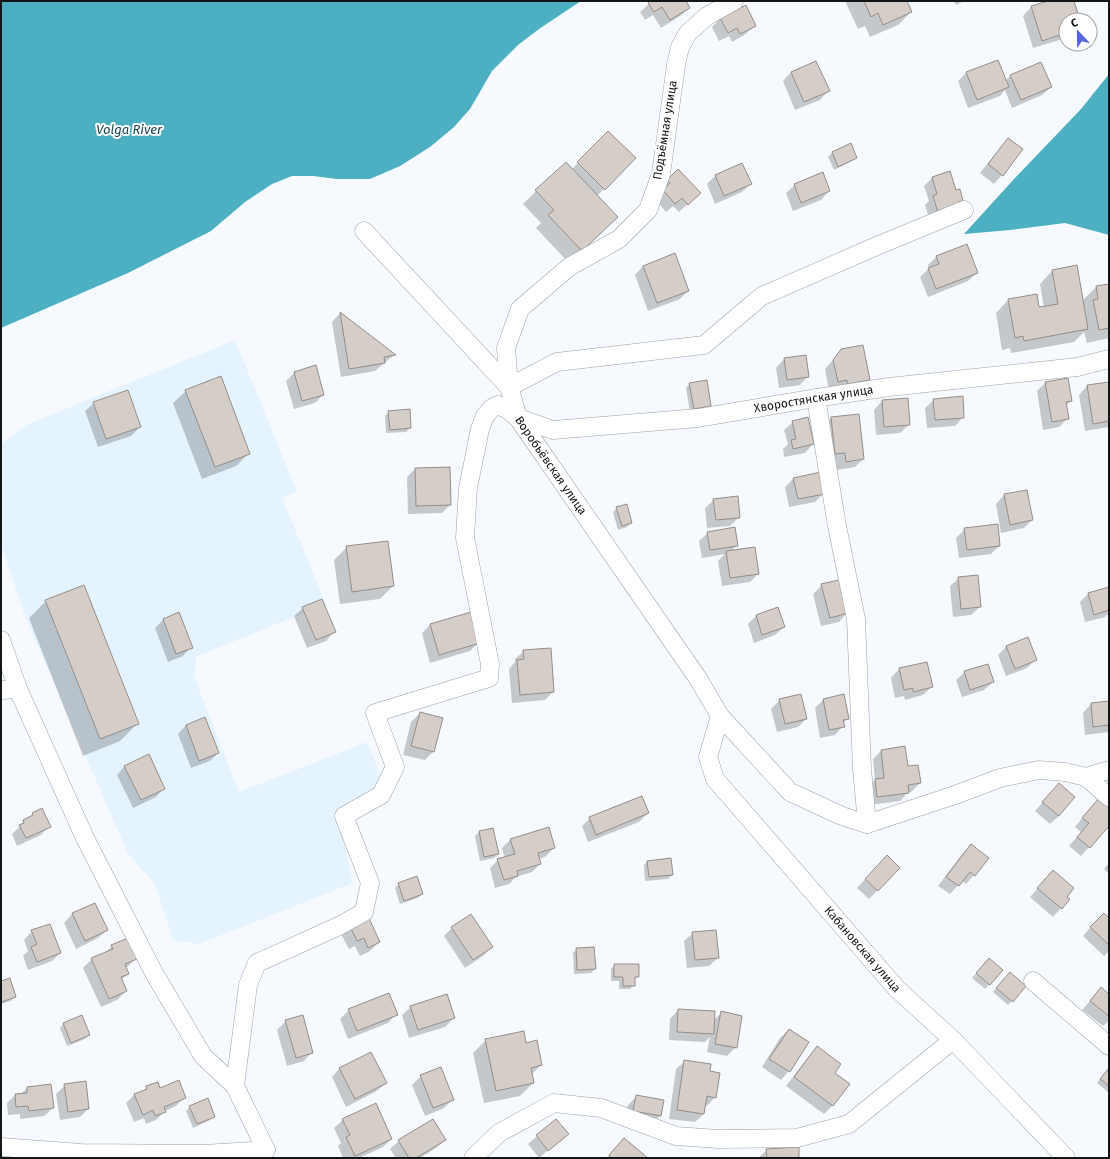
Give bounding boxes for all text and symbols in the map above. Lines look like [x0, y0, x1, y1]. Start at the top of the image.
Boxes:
north arrow [1058, 12, 1098, 52]
text: С [1069, 16, 1080, 30]
street label: Подъёмная улица [650, 79, 680, 181]
water label: Volga River [96, 122, 163, 137]
street label: Хворостянская улица [753, 382, 874, 415]
street label: Воробьёвская улица [512, 414, 590, 517]
street label: Кабановская улица [821, 903, 904, 995]

